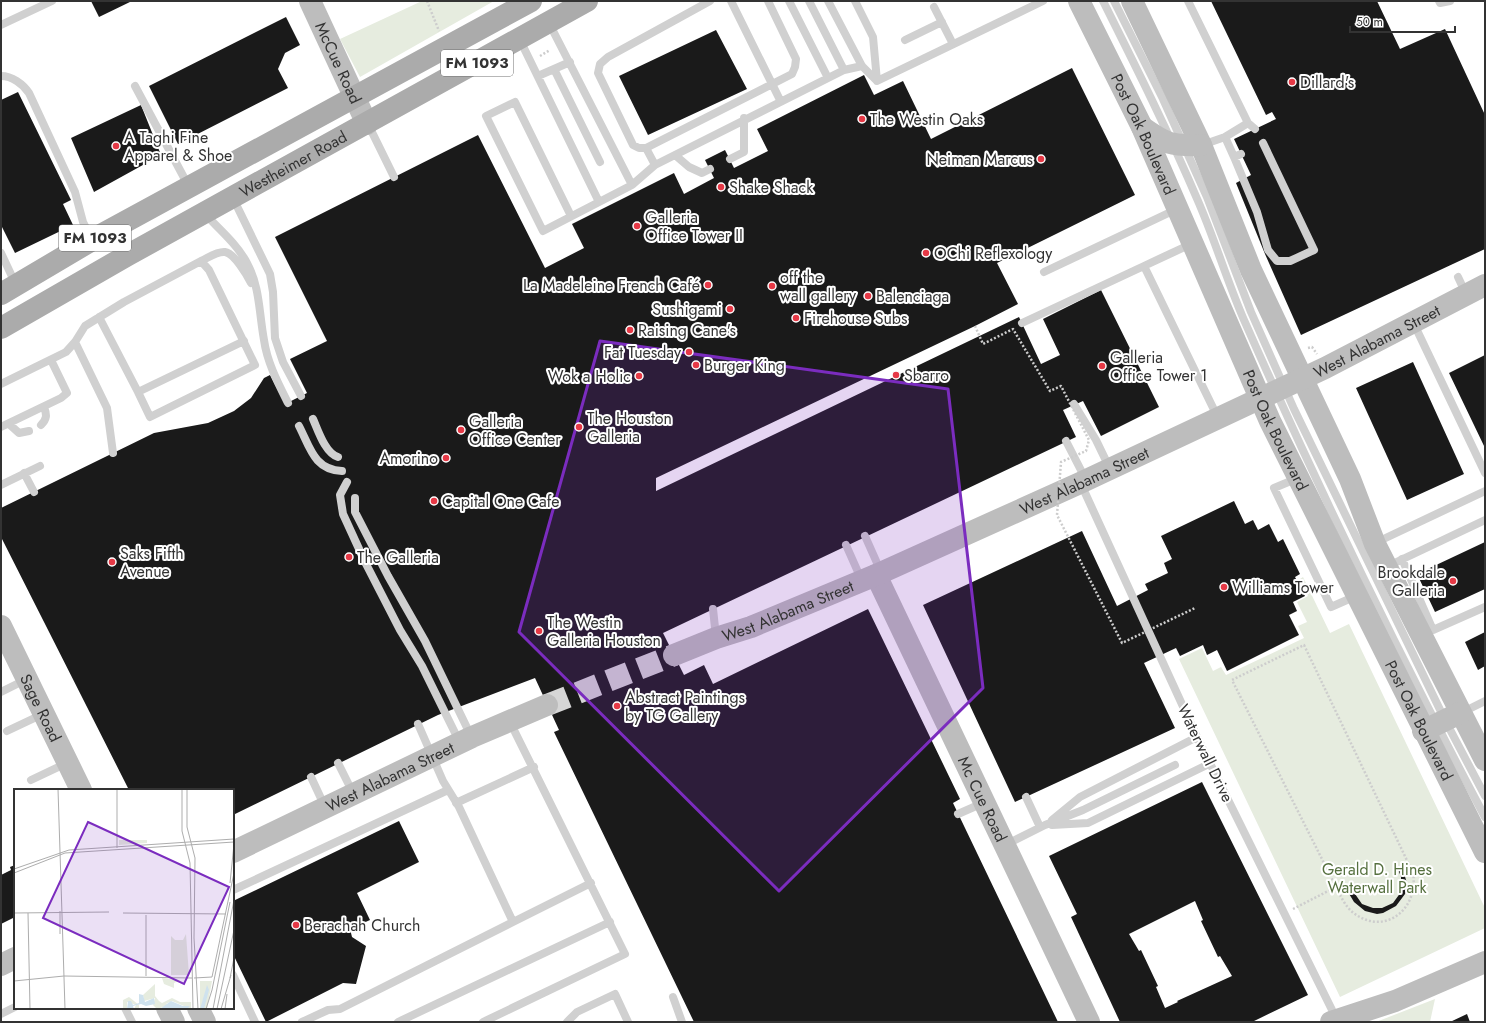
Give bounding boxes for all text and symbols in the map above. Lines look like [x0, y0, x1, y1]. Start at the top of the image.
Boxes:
scale bar [1350, 8, 1455, 34]
text: 50 m [1356, 13, 1383, 31]
street label: McCue Road [309, 18, 367, 107]
road number: FM 1093 [441, 50, 513, 76]
street label: Post Oak Boulevard [1105, 70, 1181, 199]
place label: Dillard's [1300, 71, 1354, 94]
marker: Dillard's [1287, 77, 1297, 87]
place label: The Westin Oaks [870, 108, 983, 131]
marker: The Westin Oaks [857, 114, 867, 124]
street label: Westheimer Road [235, 125, 351, 203]
place label: A Taghi Fine Apparel & Shoe [124, 126, 232, 167]
marker: A Taghi Fine Apparel & Shoe [111, 141, 121, 151]
place label: Neiman Marcus [926, 148, 1033, 171]
marker: Neiman Marcus [1036, 154, 1046, 164]
place label: Shake Shack [729, 176, 814, 199]
marker: Shake Shack [716, 182, 726, 192]
place label: Galleria Office Tower II [645, 206, 743, 247]
marker: Galleria Office Tower II [632, 221, 642, 231]
road number: FM 1093 [59, 225, 131, 251]
place label: OChi Reflexology [934, 242, 1053, 265]
marker: OChi Reflexology [921, 248, 931, 258]
place label: off the wall gallery [780, 266, 857, 307]
place label: La Madeleine French Café [523, 274, 700, 297]
marker: La Madeleine French Café [703, 280, 713, 290]
marker: off the wall gallery [767, 281, 777, 291]
place label: Balenciaga [876, 285, 949, 308]
marker: Balenciaga [863, 291, 873, 301]
place label: Sushigami [652, 298, 722, 321]
street label: West Alabama Street [1310, 299, 1444, 384]
marker: Sushigami [725, 304, 735, 314]
place label: Firehouse Subs [804, 307, 907, 330]
marker: Firehouse Subs [791, 313, 801, 323]
place label: Raising Cane's [638, 319, 736, 342]
marker: Raising Cane's [625, 325, 635, 335]
place label: Fat Tuesday [604, 341, 682, 364]
place label: Galleria Office Tower 1 [1110, 346, 1207, 387]
marker: Fat Tuesday [684, 347, 694, 357]
place label: Burger King [704, 354, 785, 377]
marker: Burger King [691, 360, 701, 370]
marker: Galleria Office Tower 1 [1097, 361, 1107, 371]
place label: Sbarro [904, 364, 949, 387]
place label: Wok a Holic [548, 365, 631, 388]
street label: Post Oak Boulevard [1237, 366, 1314, 495]
marker: Sbarro [891, 370, 901, 380]
marker: Wok a Holic [634, 371, 644, 381]
place label: The Houston Galleria [587, 407, 672, 448]
place label: Galleria Office Center [469, 410, 561, 451]
marker: The Houston Galleria [574, 422, 584, 432]
marker: Galleria Office Center [456, 425, 466, 435]
street label: West Alabama Street [1016, 441, 1153, 521]
place label: Amorino [379, 447, 438, 470]
marker: Amorino [441, 453, 451, 463]
place label: Capital One Cafe [442, 490, 560, 513]
marker: Capital One Cafe [429, 496, 439, 506]
place label: Saks Fifth Avenue [120, 542, 184, 583]
place label: The Galleria [357, 546, 439, 569]
marker: The Galleria [344, 552, 354, 562]
marker: Saks Fifth Avenue [107, 557, 117, 567]
place label: Brookdale Galleria [1378, 561, 1445, 602]
street label: West Alabama Street [719, 575, 857, 647]
place label: Williams Tower [1232, 576, 1334, 599]
marker: Brookdale Galleria [1448, 576, 1458, 586]
marker: Williams Tower [1219, 582, 1229, 592]
place label: The Westin Galleria Houston [547, 611, 661, 652]
marker: The Westin Galleria Houston [534, 626, 544, 636]
street label: Post Oak Boulevard [1379, 657, 1459, 785]
street label: Sage Road [14, 670, 67, 746]
place label: Abstract Paintings by TG Gallery [625, 686, 745, 727]
street label: Waterwall Drive [1172, 700, 1239, 806]
marker: Abstract Paintings by TG Gallery [612, 701, 622, 711]
street label: West Alabama Street [322, 736, 458, 818]
street label: Mc Cue Road [952, 752, 1012, 846]
inset map [14, 789, 234, 1009]
park label: Gerald D. Hines Waterwall Park [1322, 858, 1432, 899]
place label: Berachah Church [304, 914, 420, 937]
marker: Berachah Church [291, 920, 301, 930]

